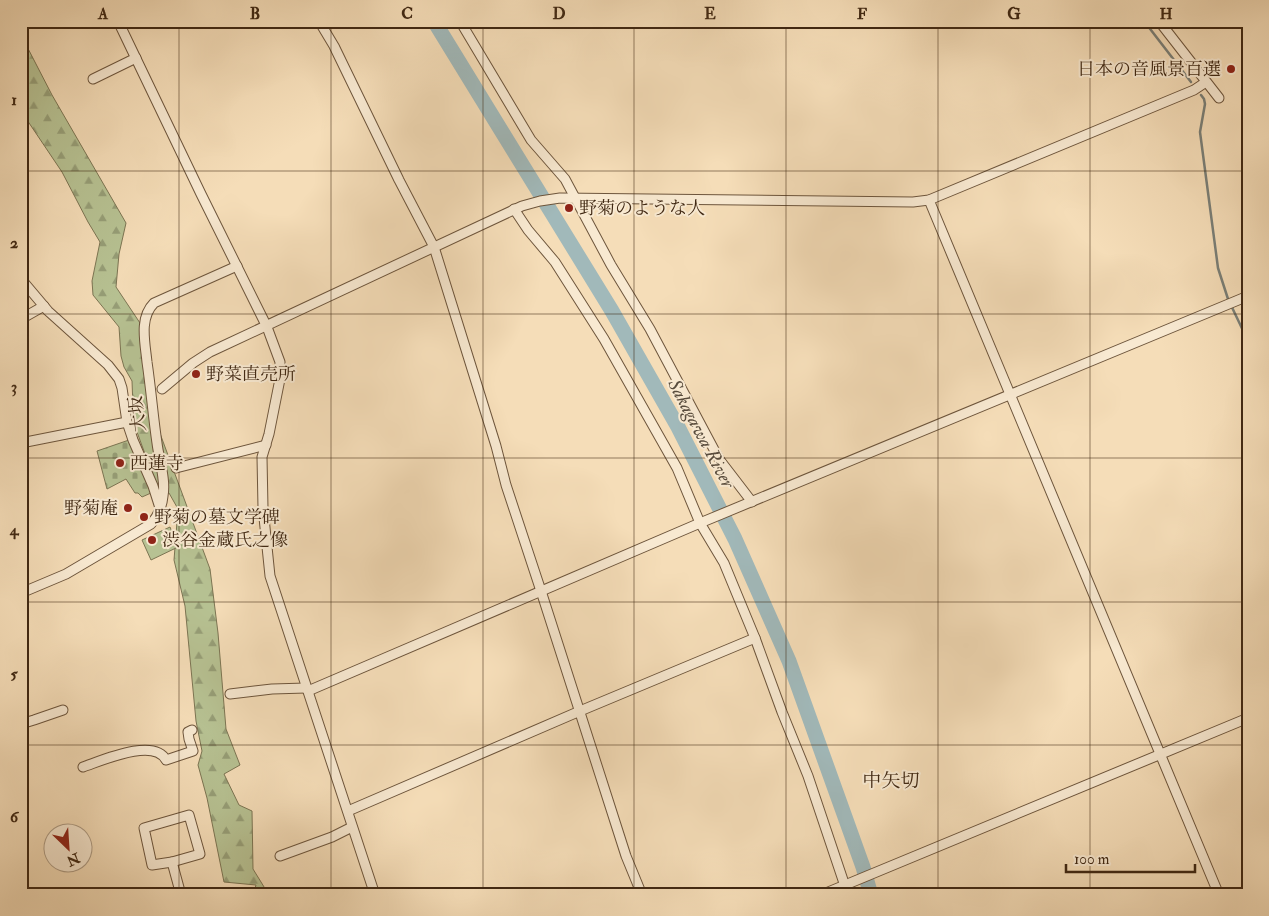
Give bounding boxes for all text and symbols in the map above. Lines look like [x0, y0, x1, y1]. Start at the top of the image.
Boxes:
text: A [97, 4, 109, 24]
text: B [250, 4, 260, 24]
text: C [401, 4, 413, 24]
text: D [552, 4, 566, 24]
text: E [704, 4, 716, 24]
text: F [857, 4, 867, 24]
text: G [1007, 4, 1021, 24]
text: H [1159, 4, 1173, 24]
place label: 日本の音風景百選 [1077, 58, 1221, 81]
marker: 日本の音風景百選 [1225, 63, 1237, 75]
text: 1 [11, 90, 17, 110]
place label: 野菊のような人 [579, 197, 705, 220]
marker: 野菊のような人 [563, 202, 575, 214]
text: 2 [10, 233, 18, 253]
place label: 野菜直売所 [206, 363, 296, 386]
marker: 野菜直売所 [190, 368, 202, 380]
water label: Sakagawa River [662, 374, 740, 493]
text: 3 [11, 377, 17, 397]
street label: 大坂 [124, 395, 151, 433]
place label: 西蓮寺 [130, 452, 184, 475]
marker: 西蓮寺 [114, 457, 126, 469]
place label: 野菊庵 [64, 497, 118, 520]
marker: 野菊庵 [122, 502, 134, 514]
place label: 野菊の墓文学碑 [154, 506, 280, 529]
marker: 野菊の墓文学碑 [138, 511, 150, 523]
text: 4 [9, 520, 20, 540]
place label: 渋谷金蔵氏之像 [162, 529, 288, 552]
marker: 渋谷金蔵氏之像 [146, 534, 158, 546]
text: 5 [10, 664, 18, 684]
district label: 中矢切 [862, 769, 920, 793]
text: 6 [10, 807, 20, 827]
north arrow [42, 824, 92, 874]
scale bar [1066, 841, 1195, 873]
text: N [64, 849, 83, 870]
text: 100 m [1074, 850, 1110, 869]

